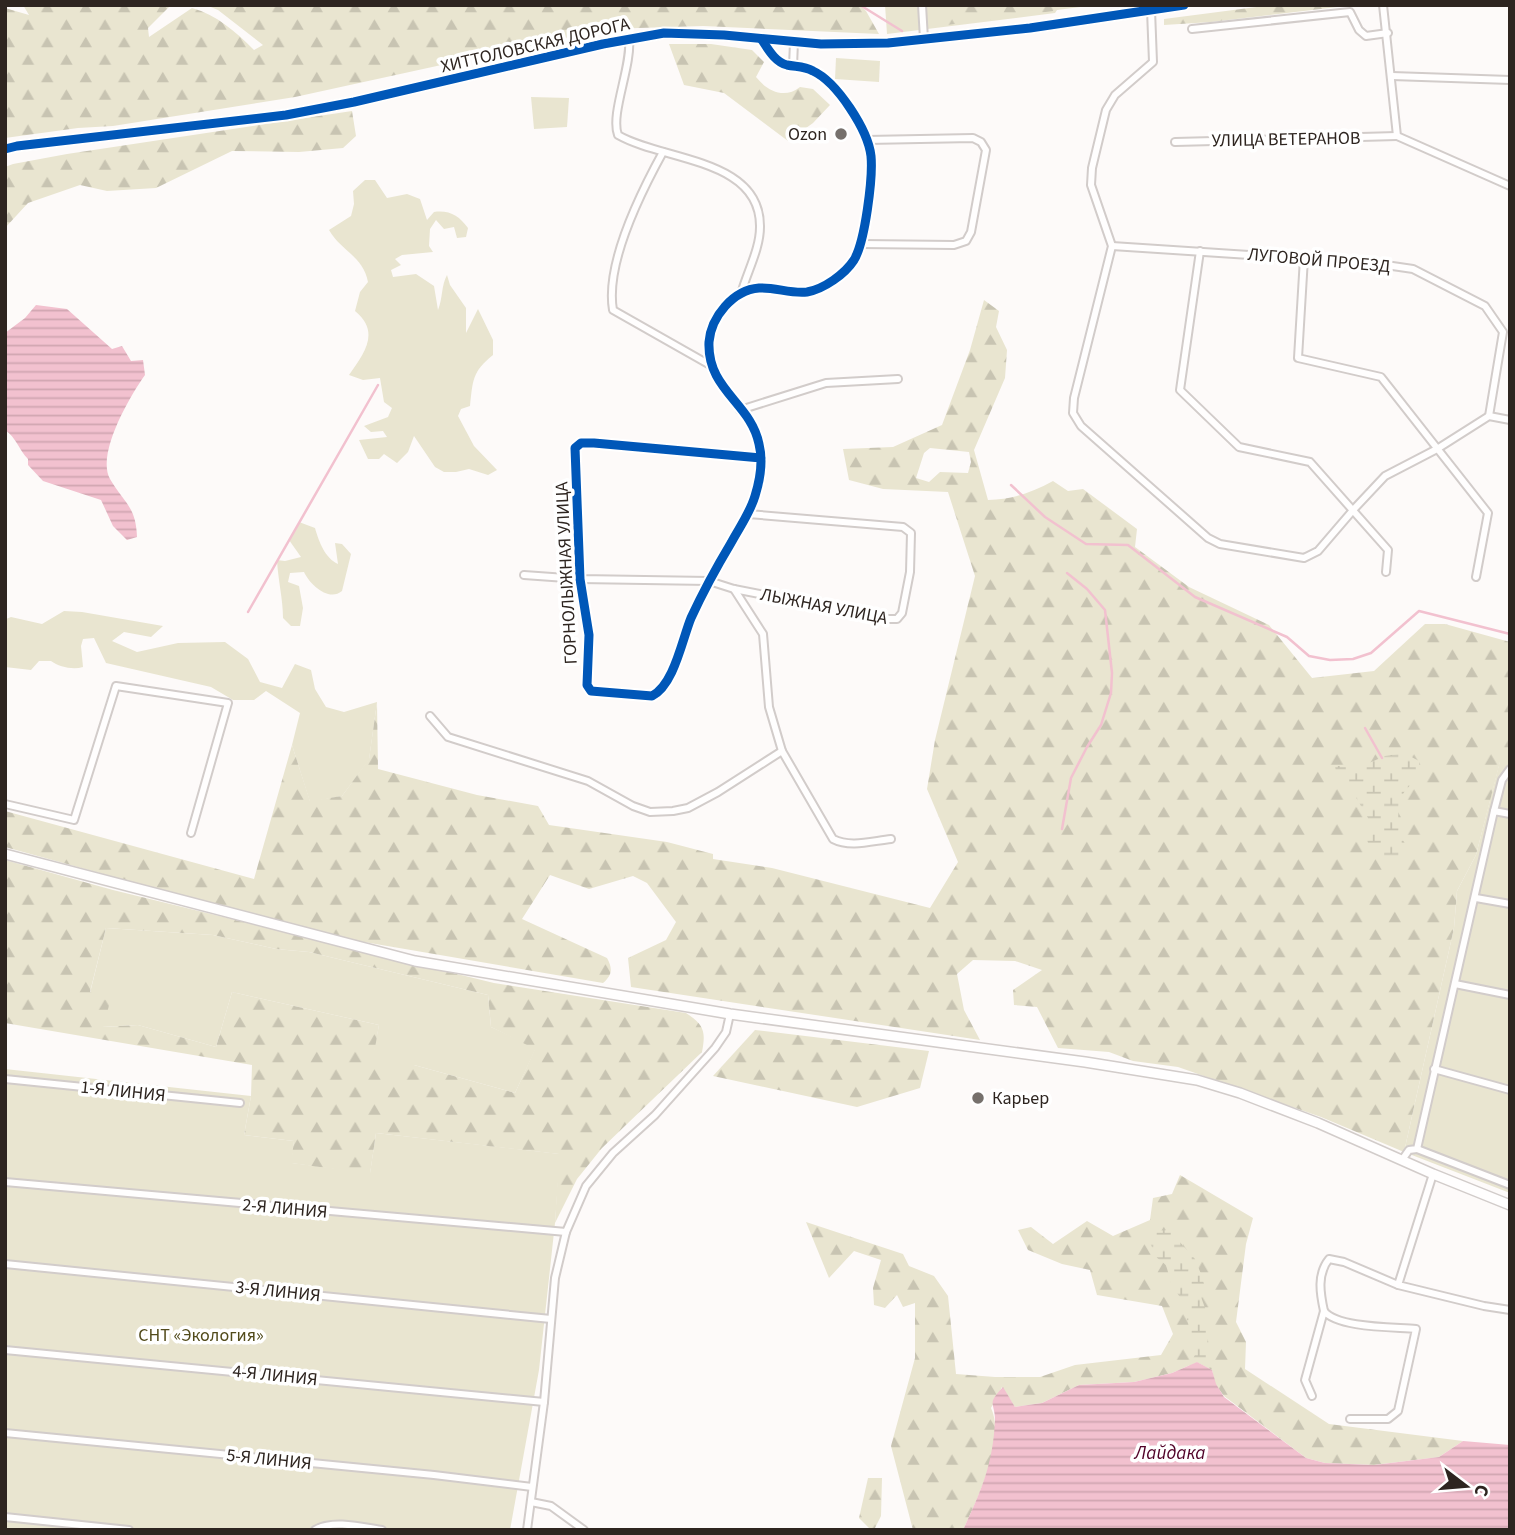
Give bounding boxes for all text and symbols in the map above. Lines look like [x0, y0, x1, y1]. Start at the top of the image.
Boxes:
street label: ХИТТОЛОВСКАЯ ДОРОГА [438, 12, 632, 79]
place label: Ozon [788, 122, 827, 147]
marker: Ozon [833, 126, 849, 142]
street label: УЛИЦА ВЕТЕРАНОВ [1211, 126, 1361, 153]
street label: ЛУГОВОЙ ПРОЕЗД [1247, 242, 1392, 279]
street label: ГОРНОЛЫЖНАЯ УЛИЦА [549, 481, 584, 665]
street label: ЛЫЖНАЯ УЛИЦА [758, 582, 890, 631]
street label: 1-Я ЛИНИЯ [79, 1075, 167, 1108]
place label: Карьер [992, 1086, 1049, 1111]
marker: Карьер [970, 1090, 986, 1106]
street label: 2-Я ЛИНИЯ [241, 1192, 329, 1225]
street label: 3-Я ЛИНИЯ [234, 1275, 322, 1308]
park label: СНТ «Экология» [138, 1323, 264, 1348]
street label: 4-Я ЛИНИЯ [231, 1359, 319, 1392]
water label: Лайдака [1133, 1440, 1206, 1467]
street label: 5-Я ЛИНИЯ [225, 1443, 313, 1476]
north arrow [1431, 1451, 1501, 1521]
text: С [1466, 1481, 1495, 1499]

